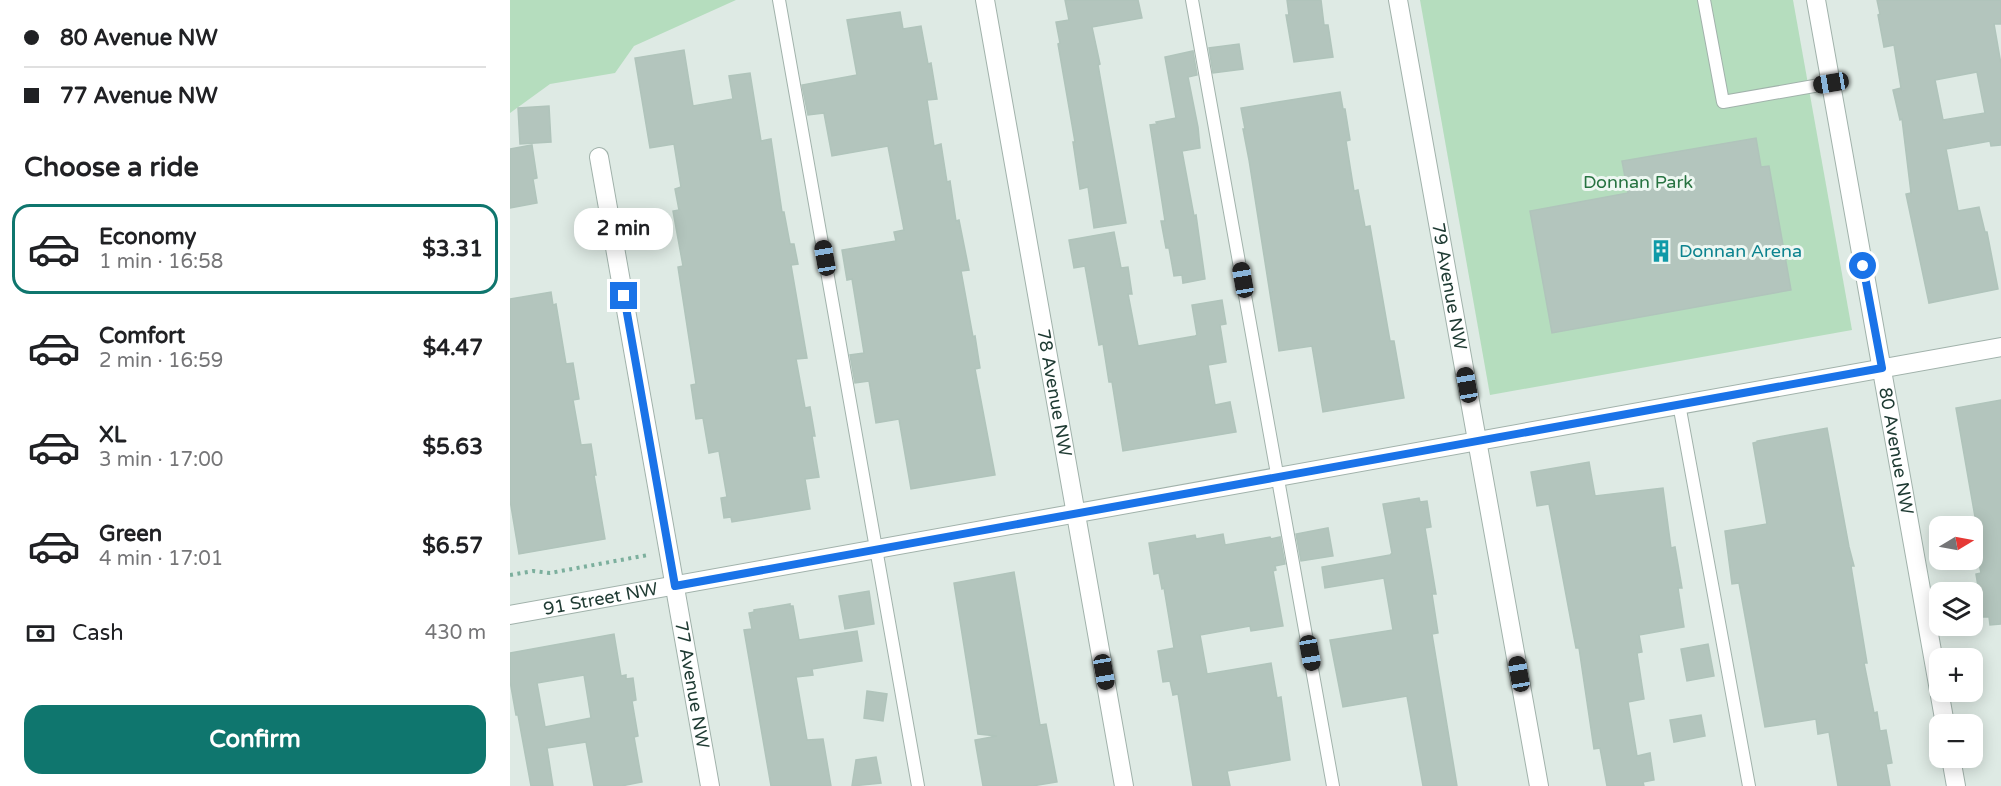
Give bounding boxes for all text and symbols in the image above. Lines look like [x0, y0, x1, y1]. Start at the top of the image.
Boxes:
text: 80 Avenue NW [60, 25, 218, 51]
car [1812, 71, 1850, 95]
text: 77 Avenue NW [60, 83, 218, 109]
text: Choose a ride [24, 151, 199, 184]
park label: Donnan Park [1583, 171, 1693, 193]
callout: 2 min [574, 209, 674, 251]
text: 2 min [597, 217, 650, 241]
street label: 79 Avenue NW [1427, 221, 1472, 352]
icon: car [27, 222, 81, 276]
text: Economy [99, 224, 196, 250]
text: $3.31 [422, 236, 483, 262]
building icon: Donnan Arena [1648, 238, 1674, 264]
car [813, 239, 837, 277]
place label: Donnan Arena [1679, 240, 1802, 262]
text: 1 min · 16:58 [99, 250, 223, 274]
route start [1849, 252, 1876, 279]
car [1231, 261, 1255, 299]
route end [610, 282, 637, 309]
icon: car [27, 321, 81, 375]
text: Comfort [99, 323, 185, 349]
street label: 78 Avenue NW [1032, 327, 1077, 458]
text: $4.47 [423, 335, 483, 361]
text: 2 min · 16:59 [99, 349, 223, 373]
car [1455, 366, 1479, 404]
street label: 80 Avenue NW [1874, 385, 1918, 516]
icon: car [27, 420, 81, 474]
text: XL [99, 422, 126, 448]
text: $5.63 [422, 434, 483, 460]
text: 3 min · 17:00 [99, 448, 223, 472]
north arrow [1929, 516, 1983, 570]
map controls [1929, 516, 1983, 768]
icon: car [27, 519, 81, 573]
text: Green [99, 521, 162, 547]
text: $6.57 [422, 533, 483, 559]
text: 4 min · 17:01 [99, 547, 223, 571]
street label: 91 Street NW [541, 578, 660, 620]
button: layers [1929, 582, 1983, 636]
icon: cash [24, 617, 57, 650]
street label: 77 Avenue NW [670, 619, 714, 750]
text: Cash [72, 620, 124, 646]
text: 430 m [425, 621, 486, 645]
car [1298, 634, 1322, 672]
button: + [1929, 648, 1983, 702]
car [1092, 653, 1116, 691]
car [1507, 655, 1531, 693]
button: Confirm [24, 705, 486, 774]
button: − [1929, 714, 1983, 768]

